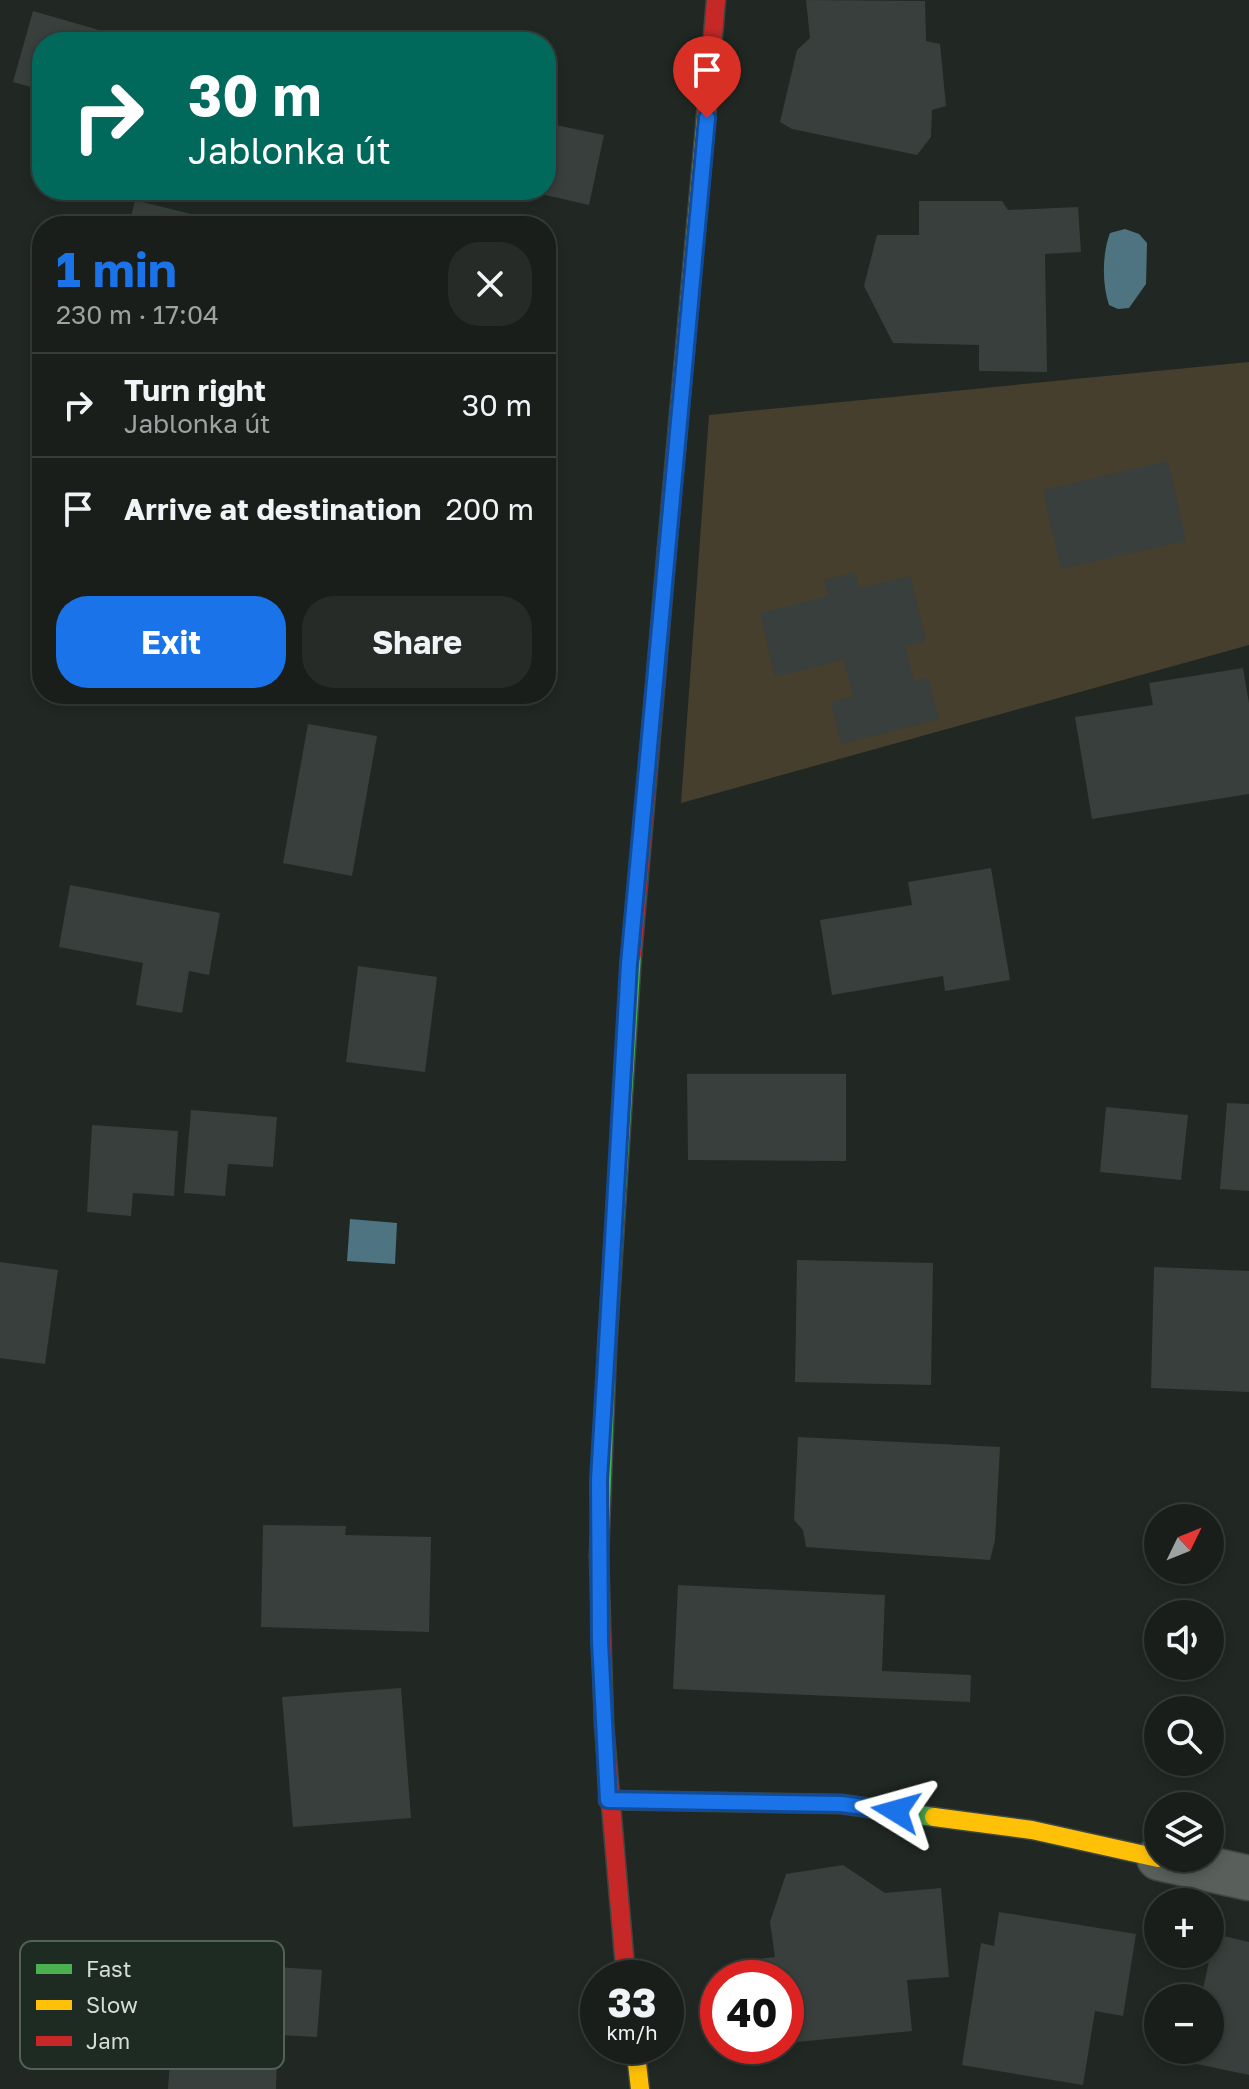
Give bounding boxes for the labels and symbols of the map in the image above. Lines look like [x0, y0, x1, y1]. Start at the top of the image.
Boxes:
pin [673, 36, 741, 118]
north arrow [1144, 1504, 1224, 1584]
position arrow [854, 1769, 938, 1853]
legend [20, 1941, 284, 2069]
text: Fast [86, 1955, 132, 1982]
speed limit sign: 40 [700, 1960, 804, 2064]
text: Slow [86, 1991, 138, 2018]
text: Jam [86, 2027, 130, 2054]

